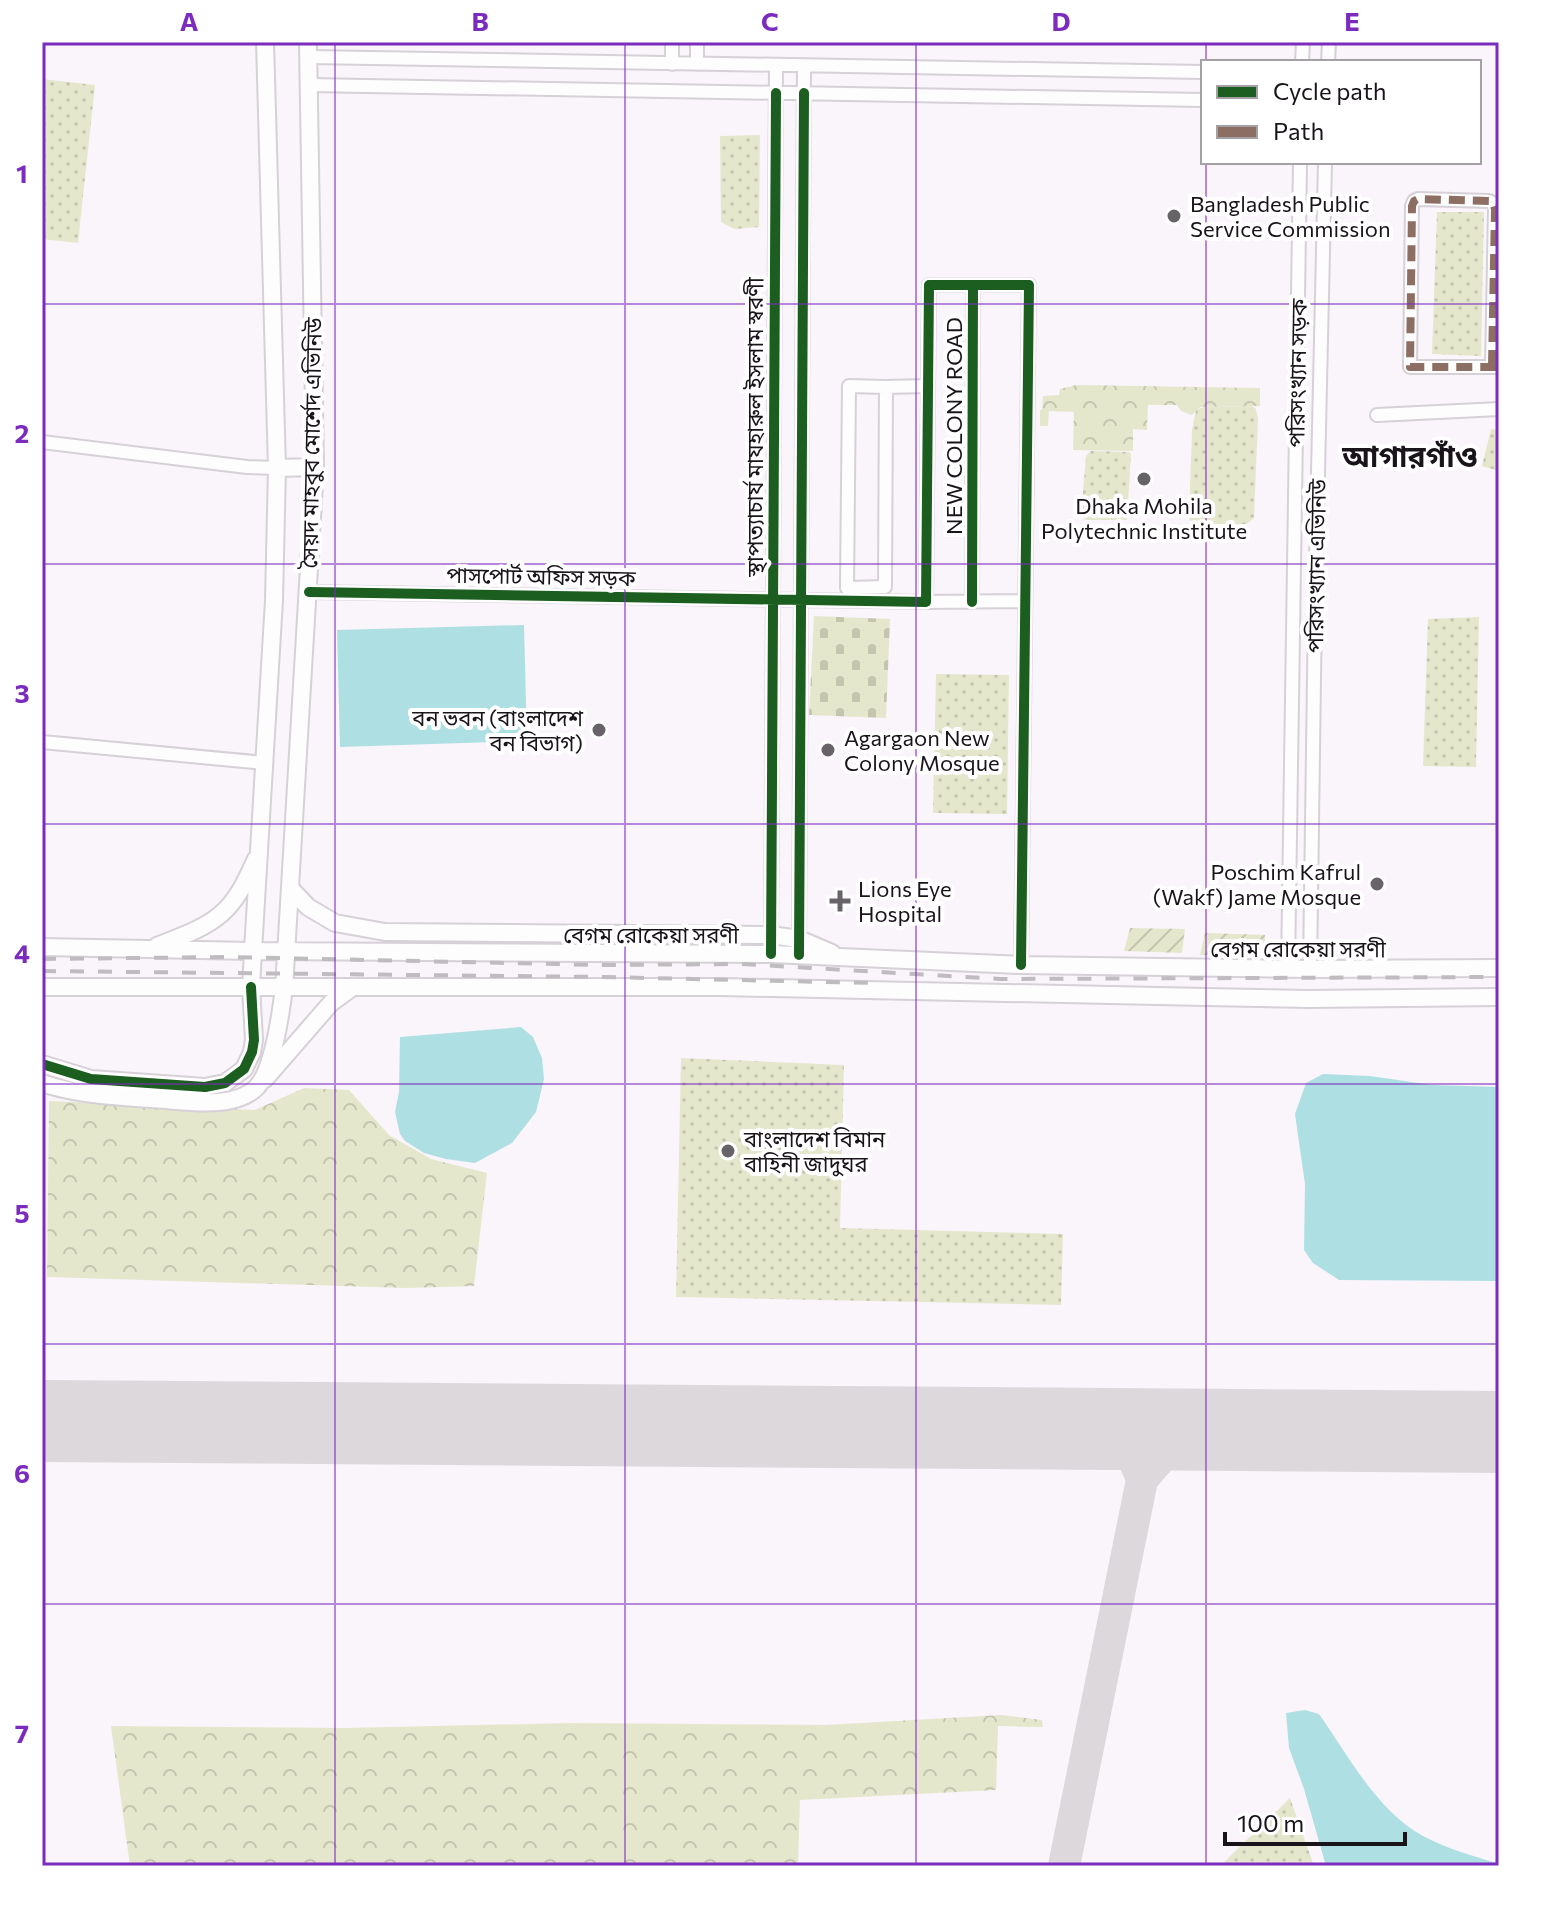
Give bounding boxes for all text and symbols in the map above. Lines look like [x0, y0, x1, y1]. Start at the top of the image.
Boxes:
text: A [180, 5, 199, 36]
text: B [471, 5, 489, 36]
text: C [761, 5, 779, 36]
text: D [1051, 5, 1071, 36]
text: E [1344, 5, 1360, 36]
legend [1201, 60, 1481, 164]
text: Cycle path [1273, 76, 1387, 105]
text: Path [1273, 116, 1324, 145]
text: 1 [16, 157, 28, 188]
place label: Bangladesh Public Service Commission [1190, 190, 1391, 242]
marker: Bangladesh Public Service Commission [1165, 207, 1183, 225]
street label: স্থাপত্যাচার্য মাযহারুল ইসলাম স্বরণী [741, 276, 768, 578]
street label: পরিসংখ্যান সড়ক [1282, 298, 1312, 448]
street label: সৈয়দ মাহবুব মোর্শেদ এভিনিউ [295, 317, 328, 570]
street label: NEW COLONY ROAD [940, 317, 967, 535]
text: 2 [15, 417, 29, 448]
district label: আগারগাঁও [1341, 436, 1478, 473]
marker: Dhaka Mohila Polytechnic Institute [1135, 470, 1153, 488]
street label: পরিসংখ্যান এভিনিউ [1301, 478, 1331, 653]
place label: Dhaka Mohila Polytechnic Institute [1041, 492, 1247, 544]
street label: পাসপোর্ট অফিস সড়ক [446, 561, 636, 591]
text: 3 [14, 677, 30, 708]
place label: বন ভবন (বাংলাদেশ বন বিভাগ) [411, 704, 584, 756]
marker: বন ভবন (বাংলাদেশ বন বিভাগ) [590, 721, 608, 739]
place label: Agargaon New Colony Mosque [844, 724, 1000, 776]
marker: Agargaon New Colony Mosque [819, 741, 837, 759]
place label: Poschim Kafrul (Wakf) Jame Mosque [1153, 858, 1361, 910]
place label: Lions Eye Hospital [858, 875, 952, 927]
marker: Poschim Kafrul (Wakf) Jame Mosque [1368, 875, 1386, 893]
marker: Lions Eye Hospital [829, 890, 851, 912]
street label: বেগম রোকেয়া সরণী [563, 921, 740, 948]
street label: বেগম রোকেয়া সরণী [1210, 935, 1387, 962]
text: 4 [14, 937, 30, 968]
place label: বাংলাদেশ বিমান বাহিনী জাদুঘর [743, 1125, 886, 1177]
marker: বাংলাদেশ বিমান বাহিনী জাদুঘর [719, 1142, 737, 1160]
text: 5 [14, 1197, 30, 1228]
text: 6 [14, 1457, 30, 1488]
text: 7 [15, 1717, 29, 1748]
scale bar [1225, 1796, 1405, 1846]
text: 100 m [1237, 1808, 1304, 1837]

